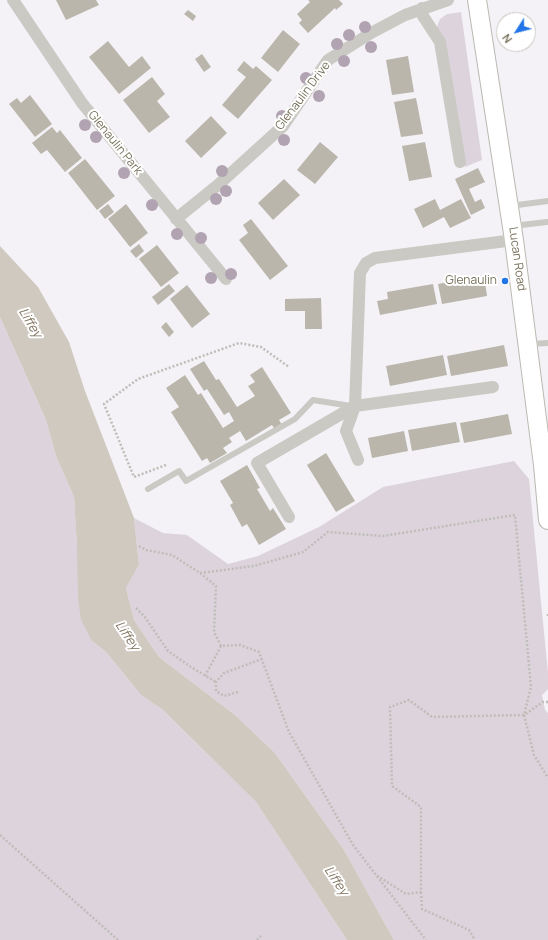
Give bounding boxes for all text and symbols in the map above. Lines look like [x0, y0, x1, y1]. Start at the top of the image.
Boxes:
north arrow [496, 12, 536, 52]
text: N [498, 31, 515, 46]
street label: Glenaulin Drive [273, 59, 333, 133]
street label: Glenaulin Park [85, 108, 145, 178]
street label: Lucan Road [505, 226, 529, 292]
place label: Glenaulin [445, 274, 497, 288]
marker: Glenaulin [500, 276, 510, 286]
water label: Liffey [15, 305, 45, 341]
water label: Liffey [111, 618, 143, 654]
water label: Liffey [320, 863, 352, 899]

